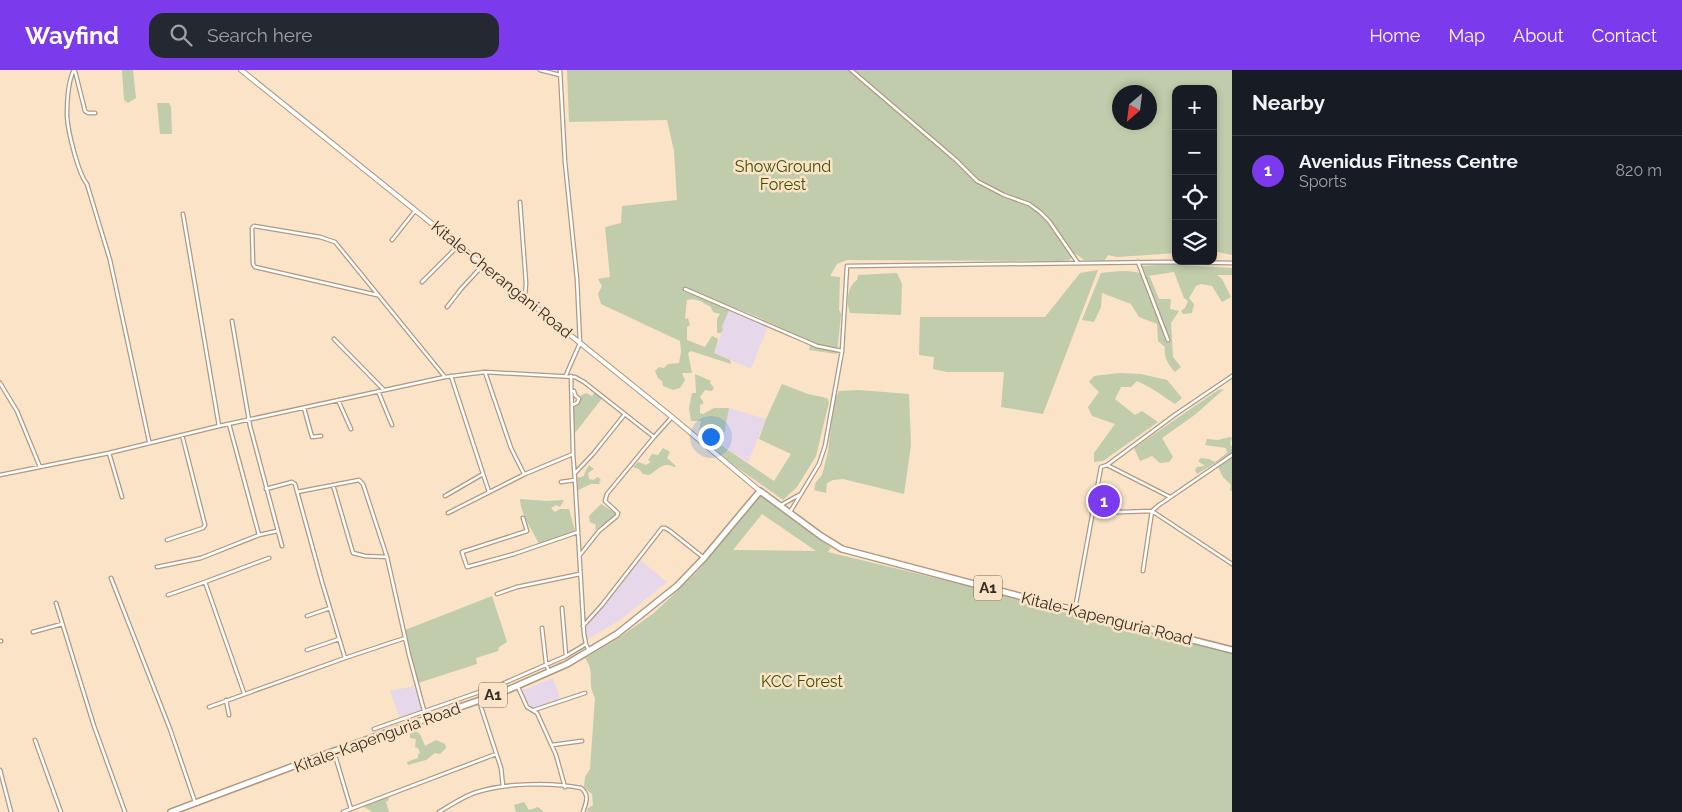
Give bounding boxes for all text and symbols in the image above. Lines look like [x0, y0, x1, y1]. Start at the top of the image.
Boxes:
search box [149, 13, 499, 58]
text: Wayfind [25, 21, 119, 50]
icon: search [167, 21, 195, 49]
text: Search here [207, 24, 312, 46]
text: Home [1369, 25, 1420, 46]
text: Map [1448, 25, 1485, 46]
text: About [1513, 25, 1564, 46]
text: Contact [1592, 25, 1657, 46]
north arrow [1112, 85, 1157, 130]
map controls [1172, 85, 1217, 265]
button: + [1172, 85, 1217, 130]
text: Nearby [1252, 90, 1325, 115]
button: − [1172, 130, 1217, 175]
text: Avenidus Fitness Centre [1299, 150, 1518, 172]
park label: ShowGround Forest [735, 157, 831, 194]
text: 1 [1264, 161, 1272, 180]
text: 820 m [1616, 161, 1662, 180]
text: Sports [1299, 172, 1347, 191]
button: locate [1172, 175, 1217, 220]
street label: Kitale-Cherangani Road [427, 217, 576, 342]
button: layers [1172, 220, 1217, 265]
your location [698, 424, 724, 450]
pin: 1 [1088, 482, 1120, 520]
road number: A1 [974, 576, 1002, 600]
street label: Kitale-Kapenguria Road [1019, 588, 1194, 649]
park label: KCC Forest [761, 672, 844, 691]
road number: A1 [479, 682, 507, 708]
street label: Kitale-Kapenguria Road [291, 698, 463, 776]

